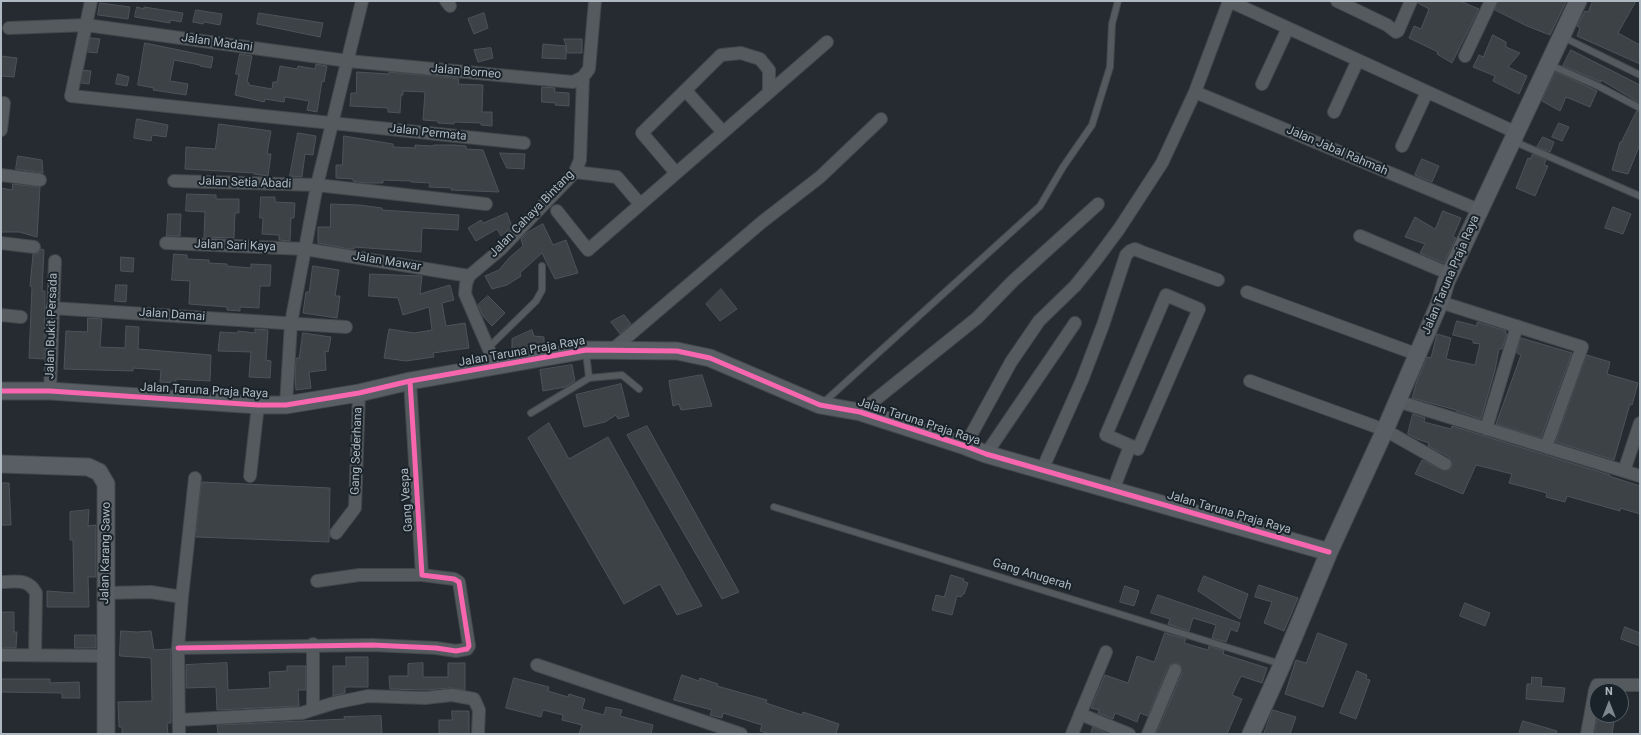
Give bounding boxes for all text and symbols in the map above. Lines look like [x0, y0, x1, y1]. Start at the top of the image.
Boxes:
street label: Jalan Madani [180, 31, 254, 55]
street label: Jalan Borneo [430, 62, 502, 82]
street label: Jalan Permata [389, 122, 467, 144]
street label: Jalan Jabal Rahmah [1284, 123, 1390, 179]
street label: Jalan Cahaya Bintang [487, 167, 577, 261]
street label: Jalan Setia Abadi [198, 174, 292, 192]
street label: Jalan Taruna Praja Raya [1419, 213, 1483, 337]
street label: Jalan Sari Kaya [194, 237, 276, 255]
street label: Jalan Mawar [352, 250, 422, 274]
street label: Jalan Bukit Persada [43, 273, 61, 379]
street label: Jalan Damai [138, 305, 206, 325]
street label: Jalan Taruna Praja Raya [458, 334, 586, 370]
street label: Jalan Taruna Praja Raya [140, 380, 268, 402]
street label: Jalan Taruna Praja Raya [856, 395, 982, 449]
street label: Gang Sederhana [348, 407, 366, 495]
street label: Gang Vespa [398, 467, 416, 533]
street label: Jalan Taruna Praja Raya [1165, 488, 1293, 538]
street label: Jalan Karang Sawo [98, 502, 114, 604]
street label: Gang Anugerah [991, 556, 1073, 594]
north arrow [1589, 683, 1629, 723]
text: N [1605, 685, 1613, 698]

